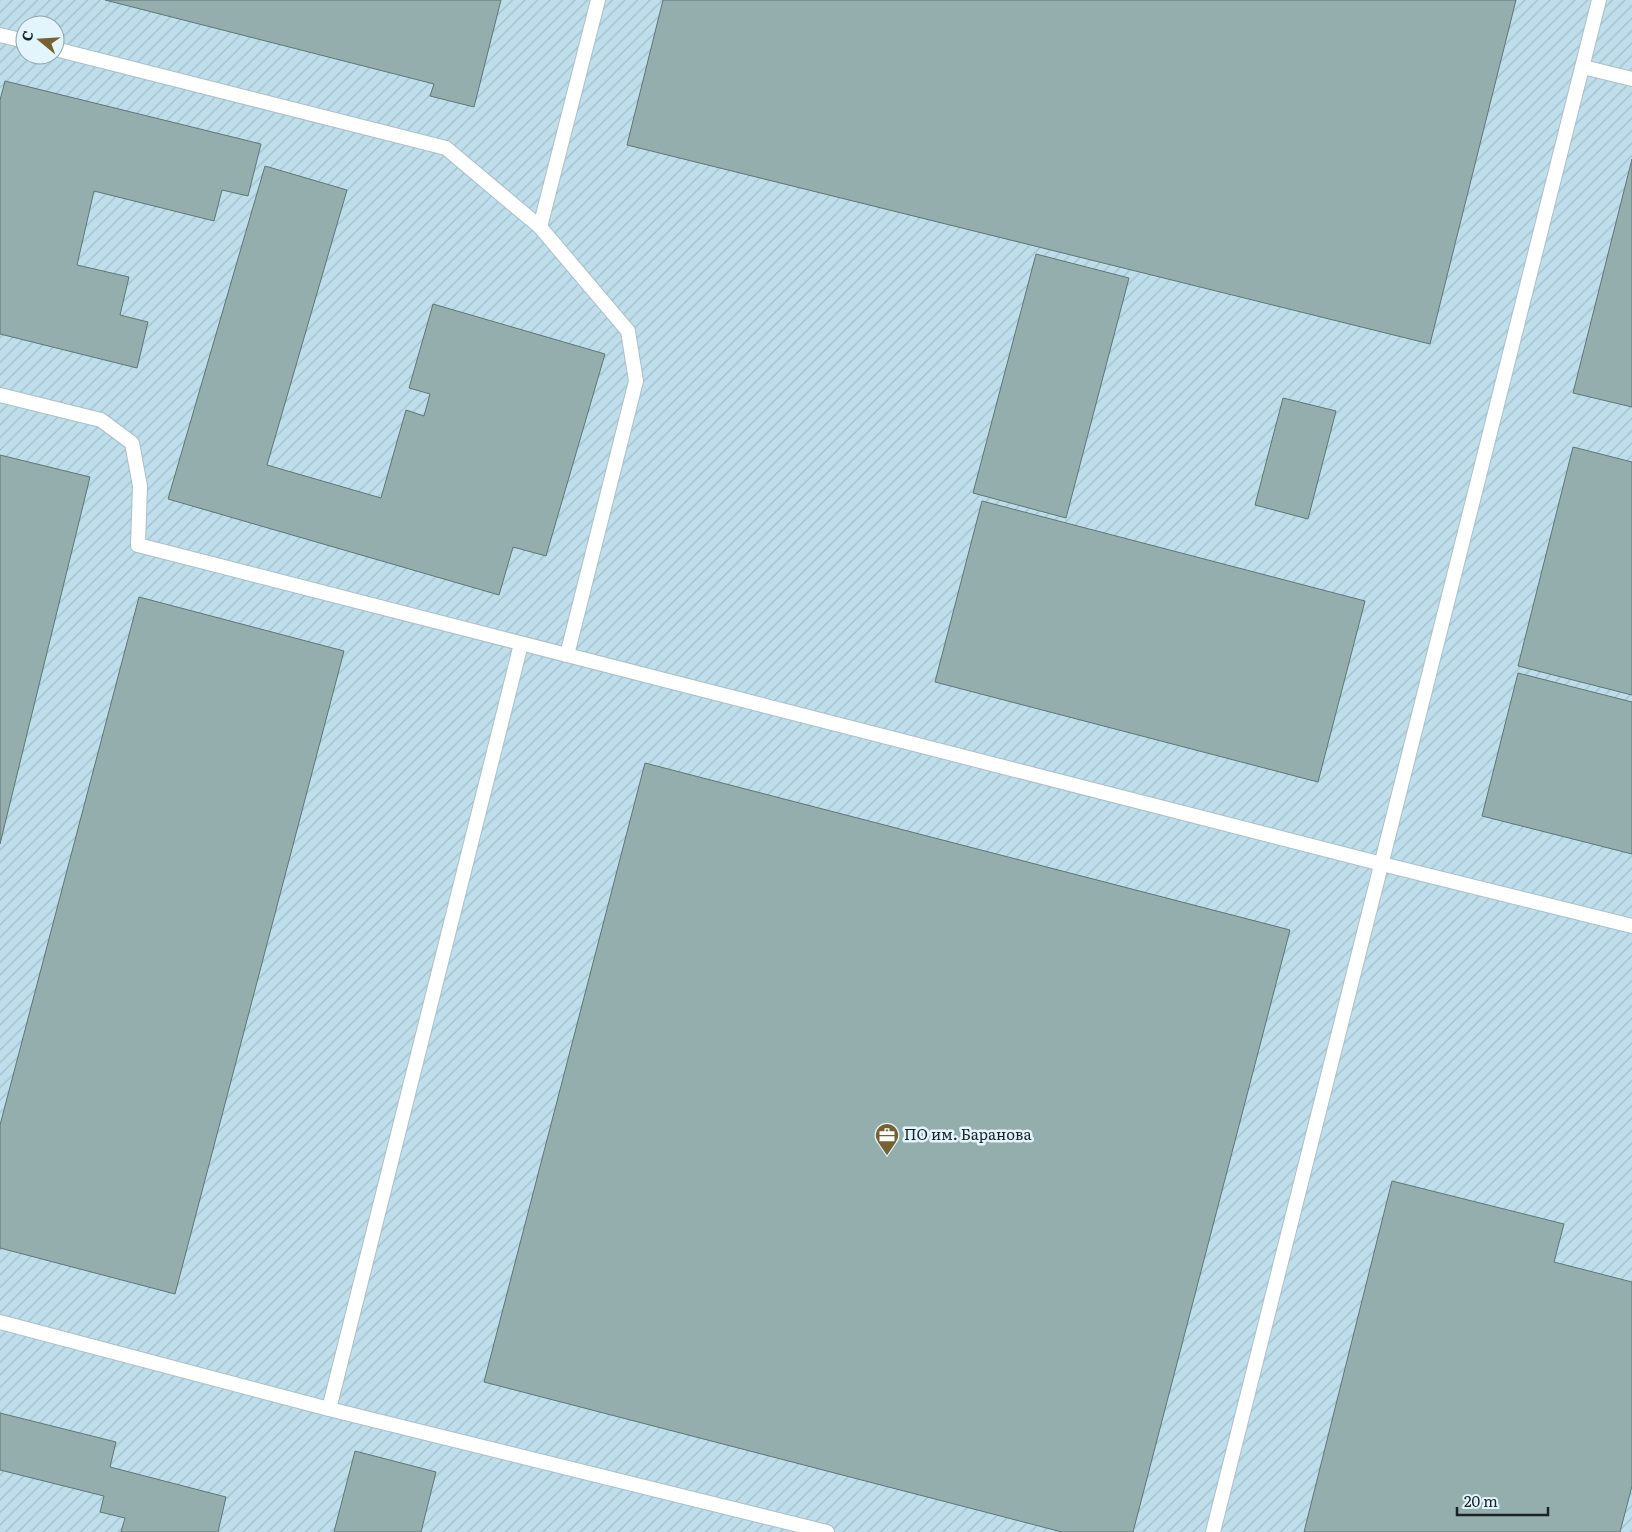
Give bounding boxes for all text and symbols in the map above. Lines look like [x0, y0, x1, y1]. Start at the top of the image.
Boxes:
north arrow [15, 15, 65, 65]
text: С [16, 28, 38, 43]
office icon: ПО им. Баранова [874, 1122, 900, 1156]
place label: ПО им. Баранова [904, 1122, 1033, 1145]
scale bar [1457, 1484, 1548, 1516]
text: 20 m [1464, 1489, 1498, 1512]

